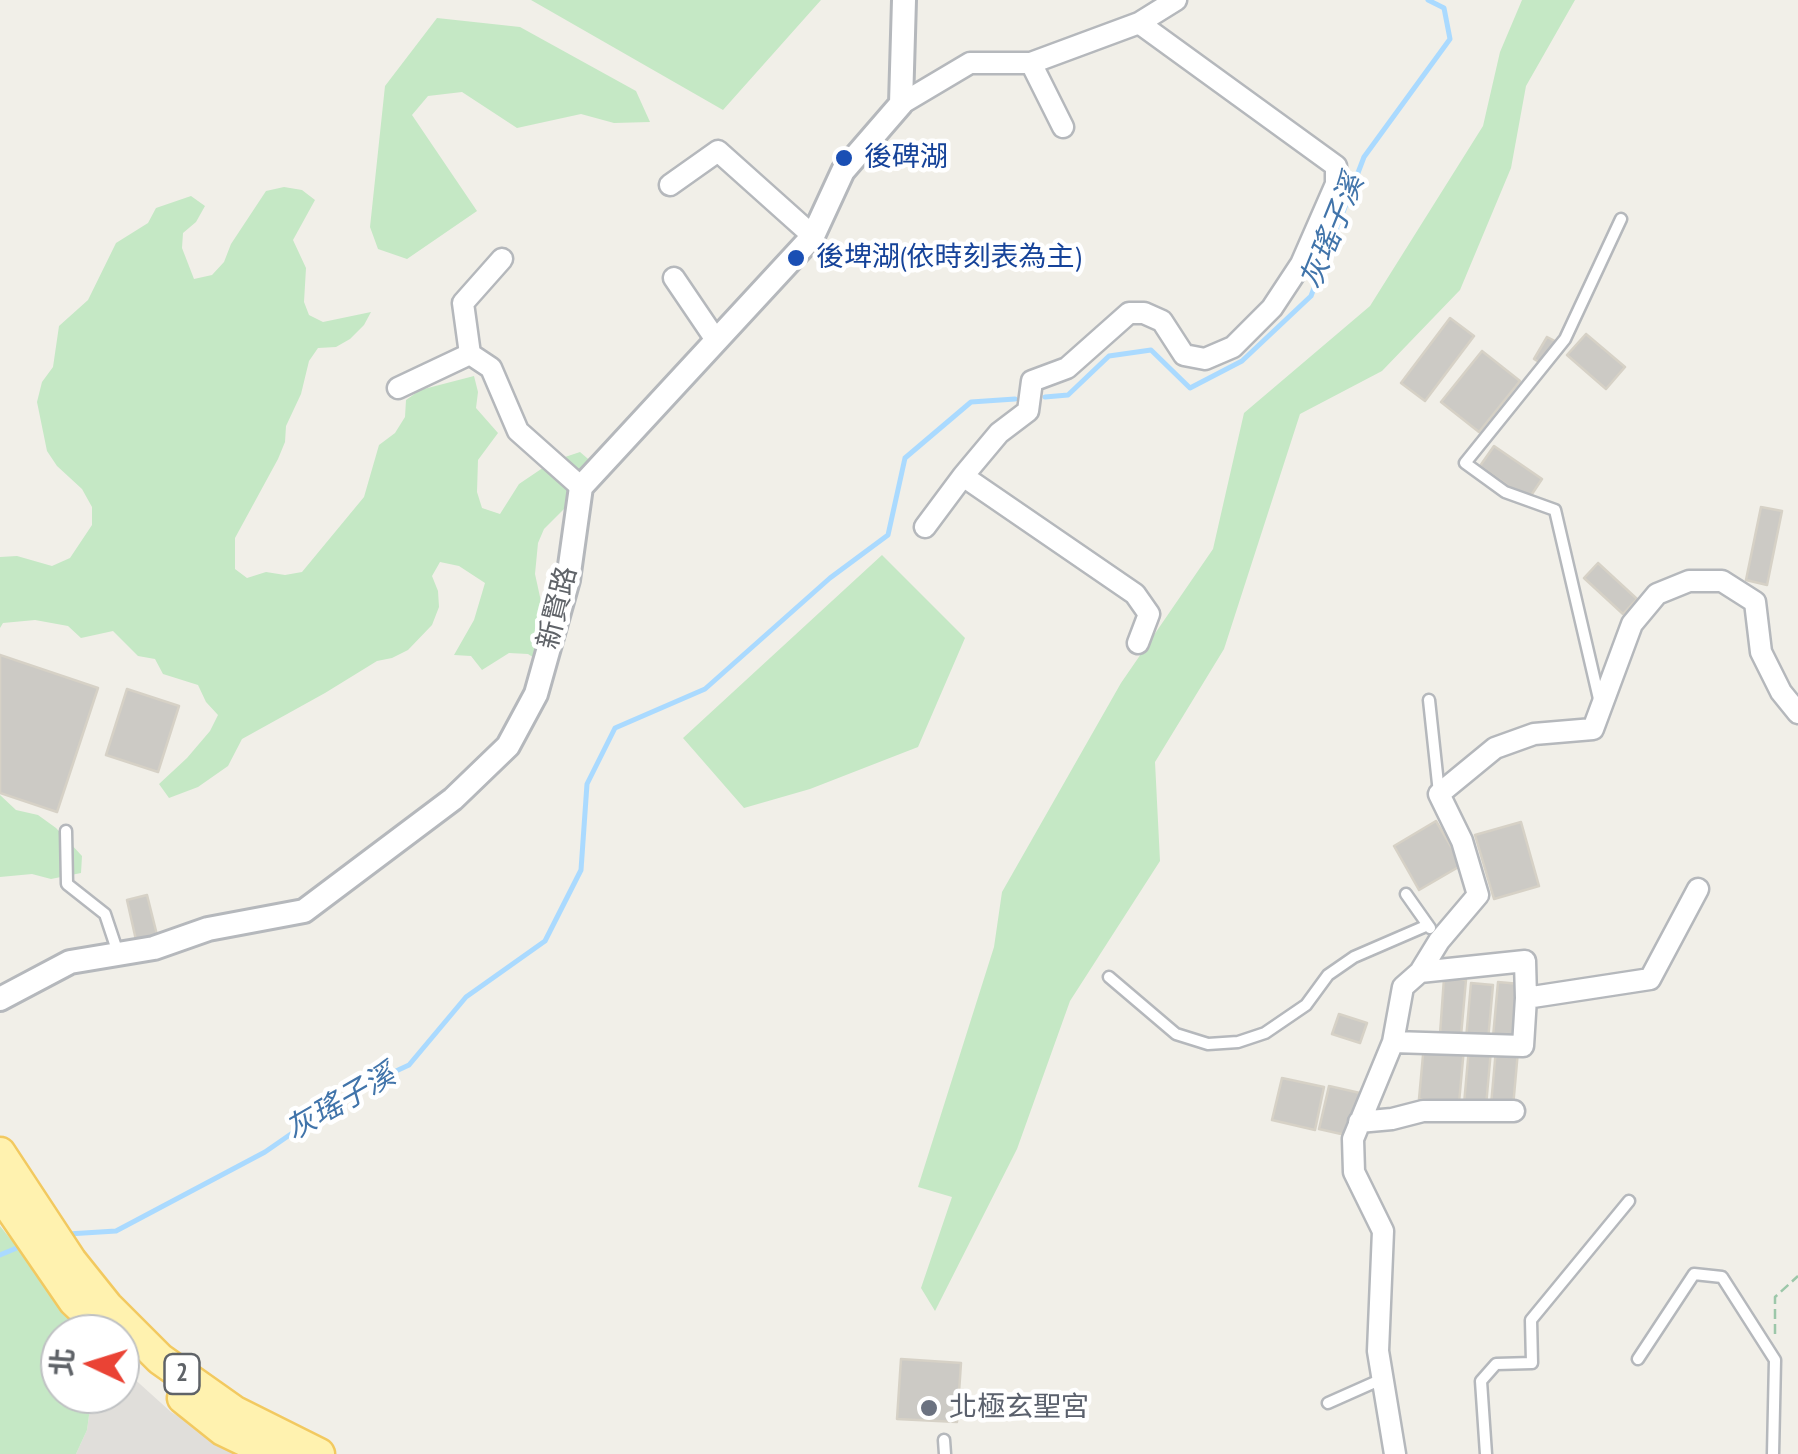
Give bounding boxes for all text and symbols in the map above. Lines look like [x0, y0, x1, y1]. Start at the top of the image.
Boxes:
place label: 後碑湖 [864, 141, 948, 175]
marker: 後碑湖 [833, 147, 855, 169]
water label: 灰瑤子溪 [1294, 170, 1372, 294]
place label: 後埤湖(依時刻表為主) [816, 241, 1081, 275]
marker: 後埤湖(依時刻表為主) [785, 247, 807, 269]
street label: 新賢路 [532, 563, 584, 653]
water label: 灰瑤子溪 [280, 1057, 402, 1149]
north arrow [40, 1314, 140, 1414]
text: 北 [42, 1347, 81, 1377]
road number: 2 [164, 1354, 200, 1394]
place label: 北極玄聖宮 [949, 1391, 1089, 1425]
marker: 北極玄聖宮 [918, 1397, 940, 1419]

